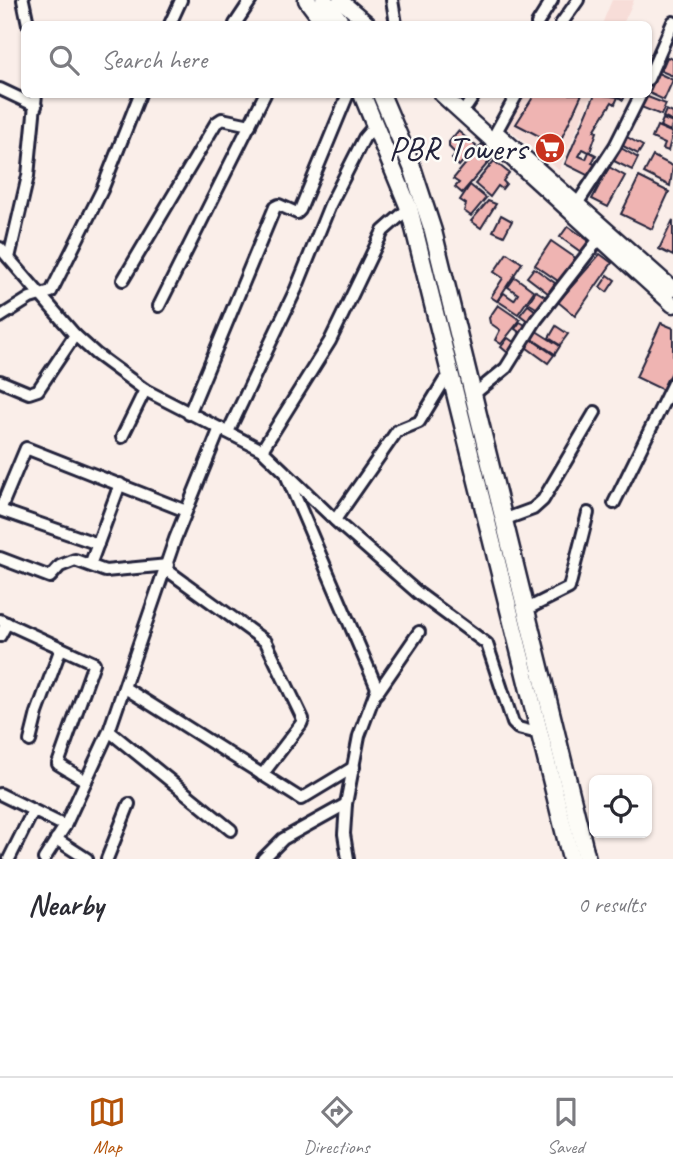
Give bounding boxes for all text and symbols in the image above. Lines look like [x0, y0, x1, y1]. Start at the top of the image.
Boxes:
search box [21, 21, 652, 98]
icon: search [45, 41, 83, 79]
text: Search here [101, 43, 207, 76]
place label: PBR Towers [388, 126, 530, 171]
supermarket icon: PBR Towers [533, 131, 567, 165]
map controls [589, 775, 652, 838]
button: locate [589, 775, 652, 838]
text: Nearby [28, 886, 104, 924]
text: 0 results [578, 890, 645, 919]
tab: Map [88, 1093, 126, 1159]
tab: Directions [303, 1093, 370, 1159]
tab: Saved [547, 1093, 585, 1159]

